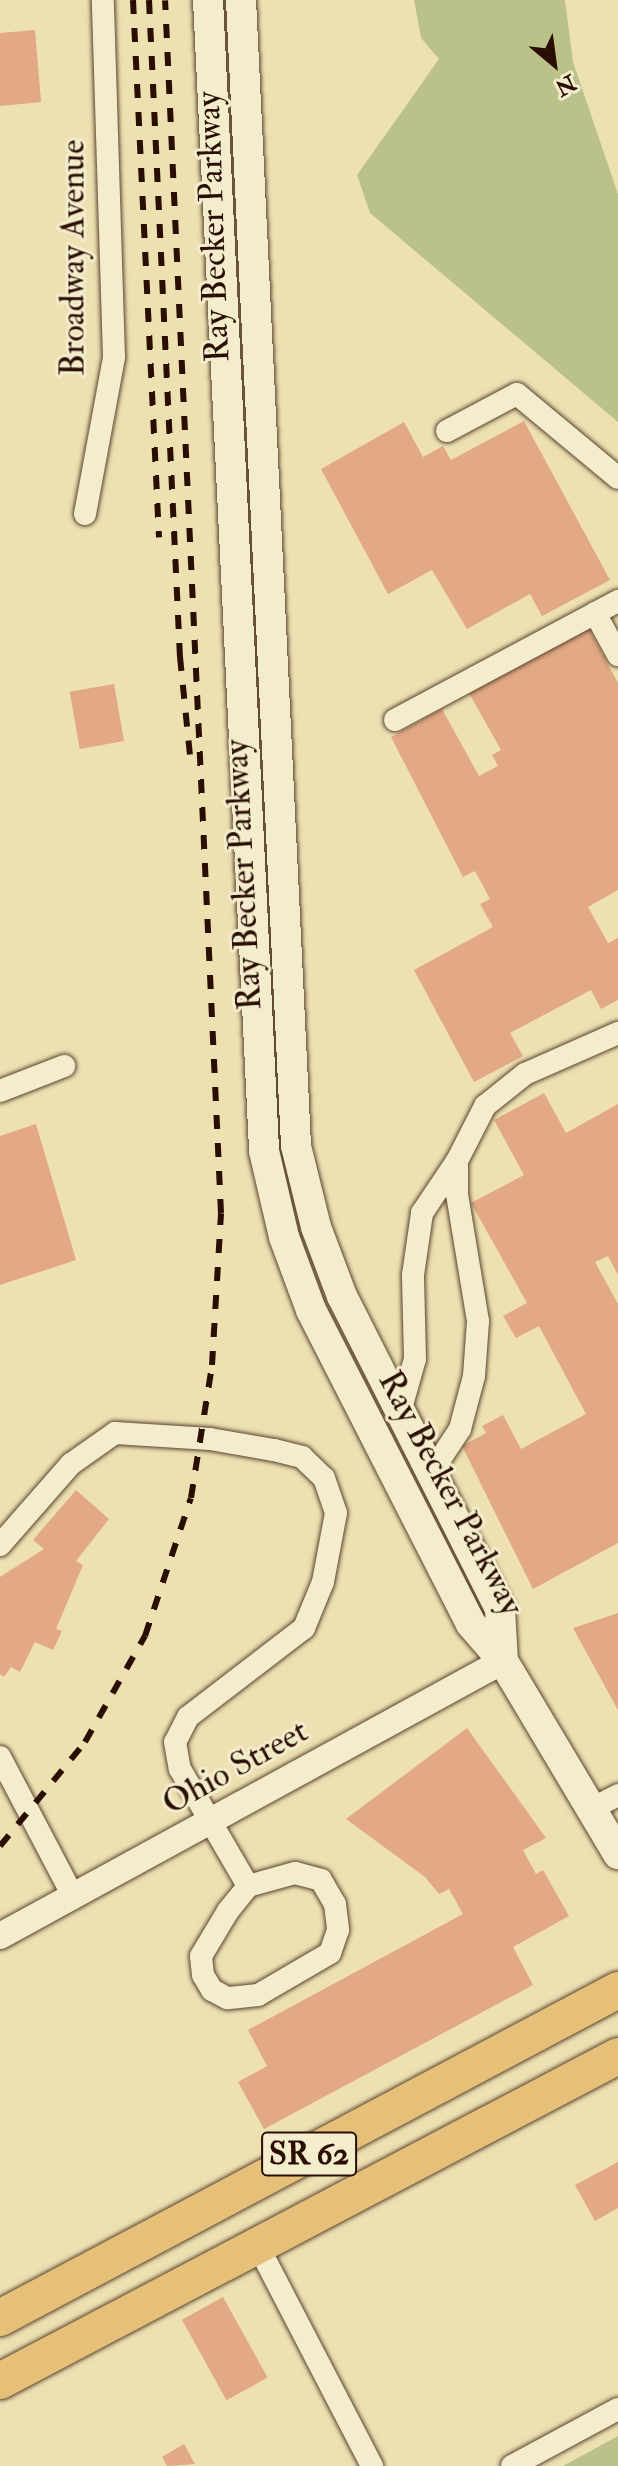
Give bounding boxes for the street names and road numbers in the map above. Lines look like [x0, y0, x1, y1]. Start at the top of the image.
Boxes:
street label: Ray Becker Parkway [188, 91, 238, 363]
street label: Broadway Avenue [53, 140, 93, 376]
street label: Ray Becker Parkway [216, 739, 270, 1011]
street label: Ray Becker Parkway [369, 1364, 533, 1622]
street label: Ohio Street [155, 1710, 315, 1824]
road number: SR 62 [261, 2126, 357, 2182]

